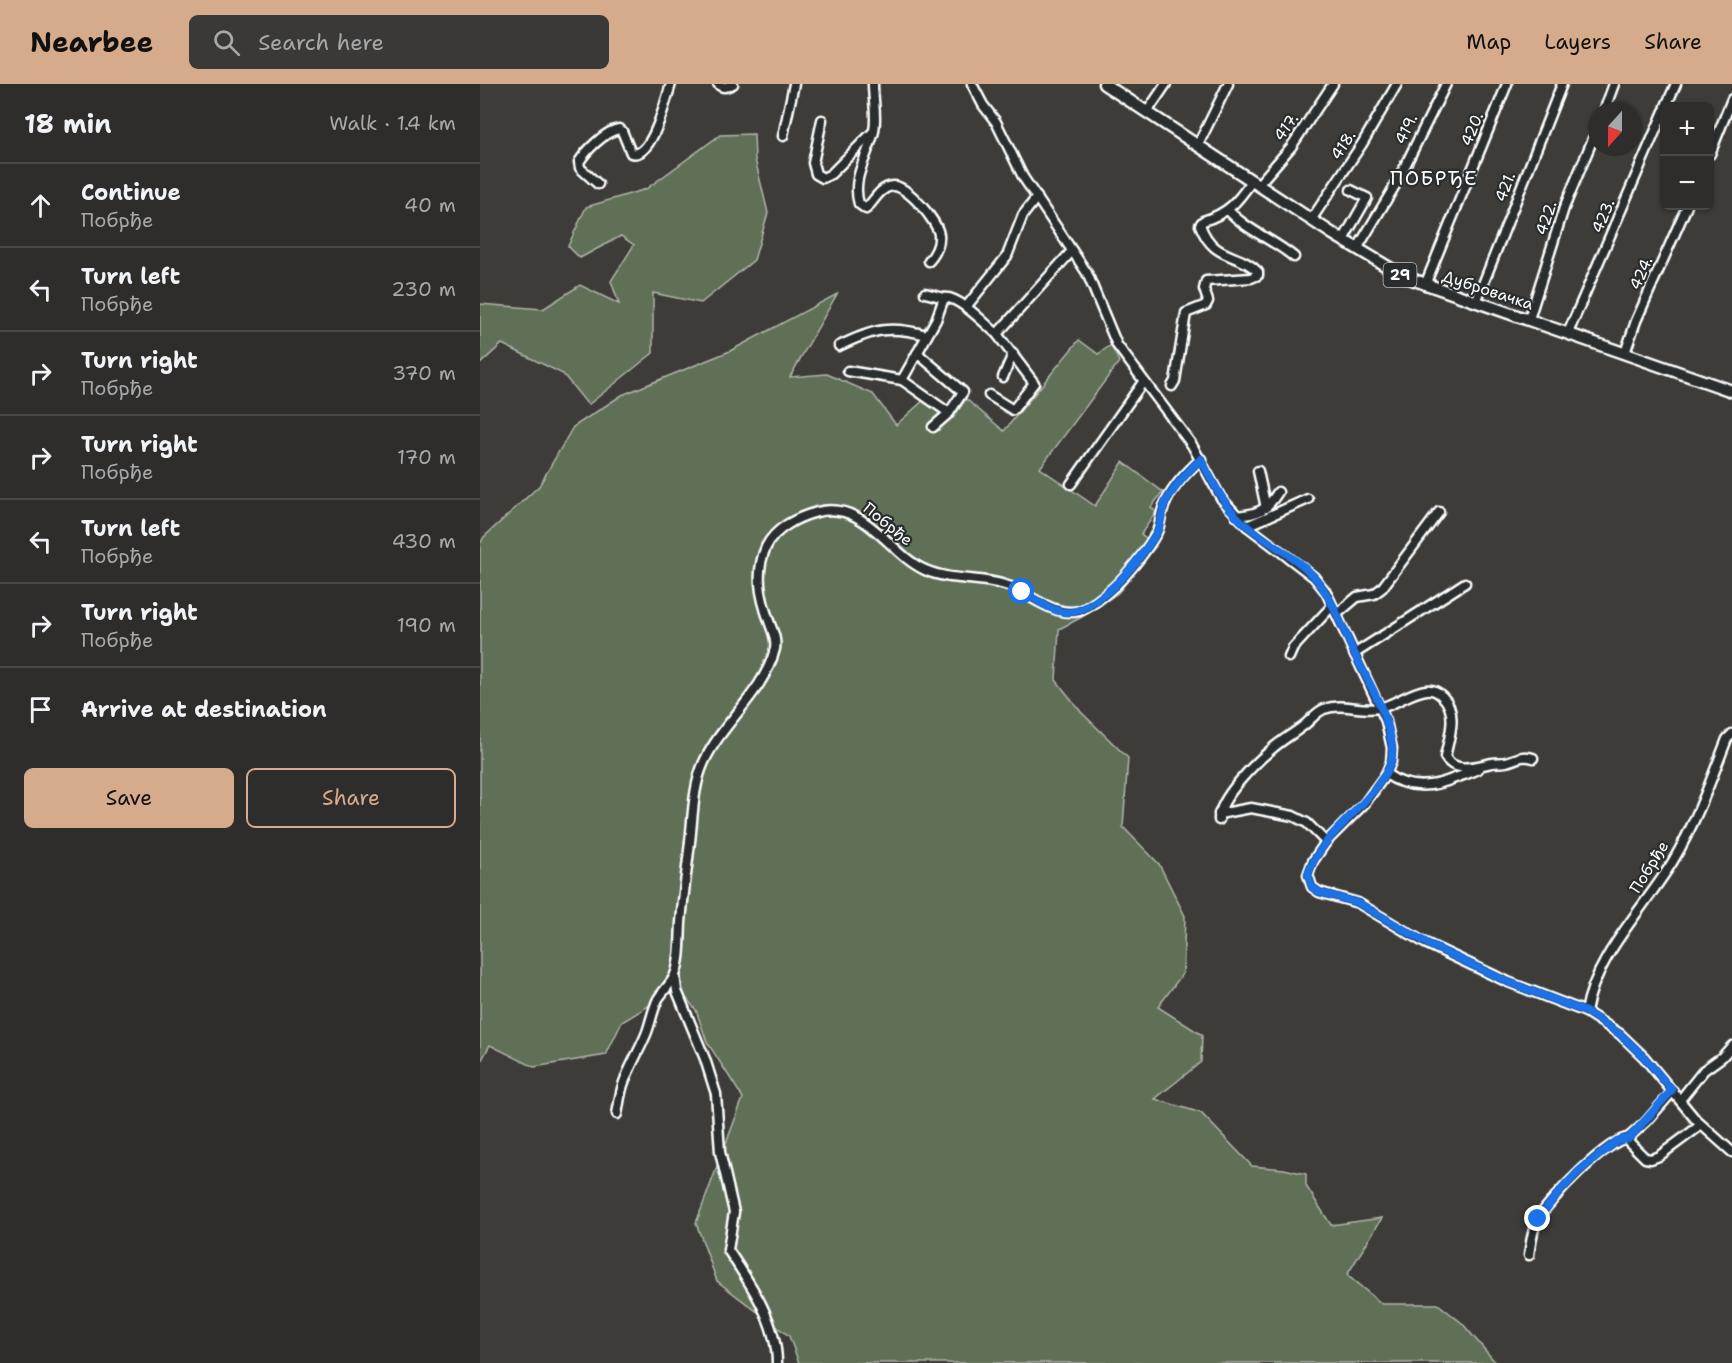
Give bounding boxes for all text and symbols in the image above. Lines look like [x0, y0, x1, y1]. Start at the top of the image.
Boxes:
search box [189, 15, 609, 69]
text: Nearbee [30, 23, 153, 61]
icon: search [210, 26, 243, 59]
text: Search here [258, 28, 384, 57]
text: Map [1466, 28, 1511, 56]
text: Layers [1544, 28, 1611, 56]
text: Share [1644, 28, 1702, 56]
north arrow [1588, 102, 1642, 156]
map controls [1660, 102, 1714, 210]
button: + [1660, 102, 1714, 156]
text: 18 min [24, 106, 112, 141]
street label: 417. [1269, 109, 1303, 145]
street label: 420. [1456, 109, 1488, 149]
text: Walk · 1.4 km [329, 110, 456, 136]
street label: 419. [1390, 110, 1422, 148]
street label: 418. [1326, 126, 1360, 164]
button: − [1660, 156, 1714, 210]
district label: ПОБРЂЕ [1390, 165, 1478, 191]
street label: 421. [1490, 169, 1520, 205]
text: Continue [81, 178, 181, 207]
icon: ahead [24, 189, 57, 222]
text: 40 m [404, 192, 456, 218]
street label: 423. [1587, 196, 1619, 236]
street label: 422. [1530, 198, 1562, 238]
text: Побрђе [81, 207, 153, 233]
street label: 424. [1624, 253, 1658, 293]
text: Turn left [81, 262, 180, 291]
road number: 29 [1384, 263, 1416, 287]
street label: Дубровачка [1440, 265, 1536, 315]
icon: left [24, 273, 57, 306]
text: 230 m [391, 276, 456, 302]
text: Побрђе [81, 291, 153, 317]
text: Turn right [81, 346, 198, 375]
icon: right [24, 357, 57, 390]
text: 370 m [392, 360, 456, 386]
text: Побрђе [81, 375, 153, 401]
text: Turn right [81, 430, 198, 459]
icon: right [24, 441, 57, 474]
text: 170 m [397, 444, 456, 470]
text: Побрђе [81, 459, 153, 485]
street label: Побрђе [859, 498, 917, 550]
text: Turn left [81, 514, 180, 543]
icon: left [24, 525, 57, 558]
text: 430 m [392, 528, 456, 554]
text: Побрђе [81, 543, 153, 569]
route start [1008, 578, 1034, 604]
text: Turn right [81, 598, 198, 627]
icon: right [24, 609, 57, 642]
text: 190 m [397, 612, 456, 638]
text: Побрђе [81, 627, 153, 653]
icon: arrive [24, 693, 57, 726]
text: Arrive at destination [81, 695, 327, 724]
button: Save [24, 768, 234, 828]
button: Share [246, 768, 456, 828]
street label: Побрђе [1625, 837, 1673, 897]
route end [1524, 1205, 1550, 1231]

